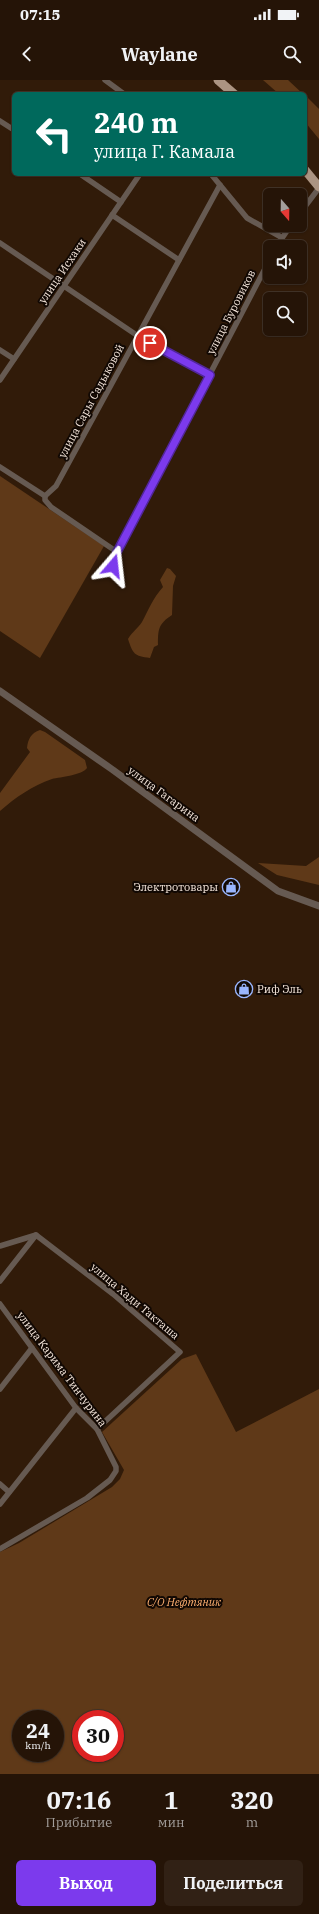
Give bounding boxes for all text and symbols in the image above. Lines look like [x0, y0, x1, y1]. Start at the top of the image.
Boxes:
text: 07:15 [20, 5, 61, 24]
icon: back [16, 43, 38, 65]
text: Waylane [121, 43, 198, 66]
icon: search [281, 43, 303, 65]
text: 240 m [94, 104, 178, 141]
icon: left [28, 108, 80, 160]
text: улица Г. Камала [94, 140, 235, 163]
north arrow [263, 188, 307, 232]
map controls [263, 188, 307, 336]
street label: улица Исхаки [35, 236, 89, 306]
button: sound [263, 240, 307, 284]
street label: улица Буровиков [204, 267, 258, 357]
button: search [263, 292, 307, 336]
pin [133, 326, 167, 360]
icon: arrive [139, 332, 161, 354]
street label: улица Сары Садыковой [55, 342, 127, 460]
position arrow [92, 545, 134, 587]
street label: улица Гагарина [125, 763, 203, 825]
shop icon: Электротовары [221, 877, 241, 897]
place label: Электротовары [133, 880, 218, 894]
shop icon: Риф Эль [234, 979, 254, 999]
place label: Риф Эль [257, 982, 302, 996]
street label: улица Хади Такташа [88, 1260, 182, 1342]
street label: улица Карима Тинчурина [14, 1309, 110, 1429]
park label: С/О Нефтяник [147, 1595, 222, 1609]
speed limit sign: 30 [72, 1710, 124, 1762]
text: 24 [26, 1717, 50, 1744]
text: km/h [25, 1739, 51, 1752]
text: 07:16 [46, 1784, 111, 1816]
text: 1 [164, 1784, 178, 1816]
text: 320 [230, 1784, 273, 1816]
text: Прибытие [46, 1814, 112, 1831]
text: мин [158, 1814, 185, 1831]
text: m [246, 1814, 258, 1831]
button: Выход [16, 1860, 156, 1906]
button: Поделиться [164, 1860, 303, 1906]

